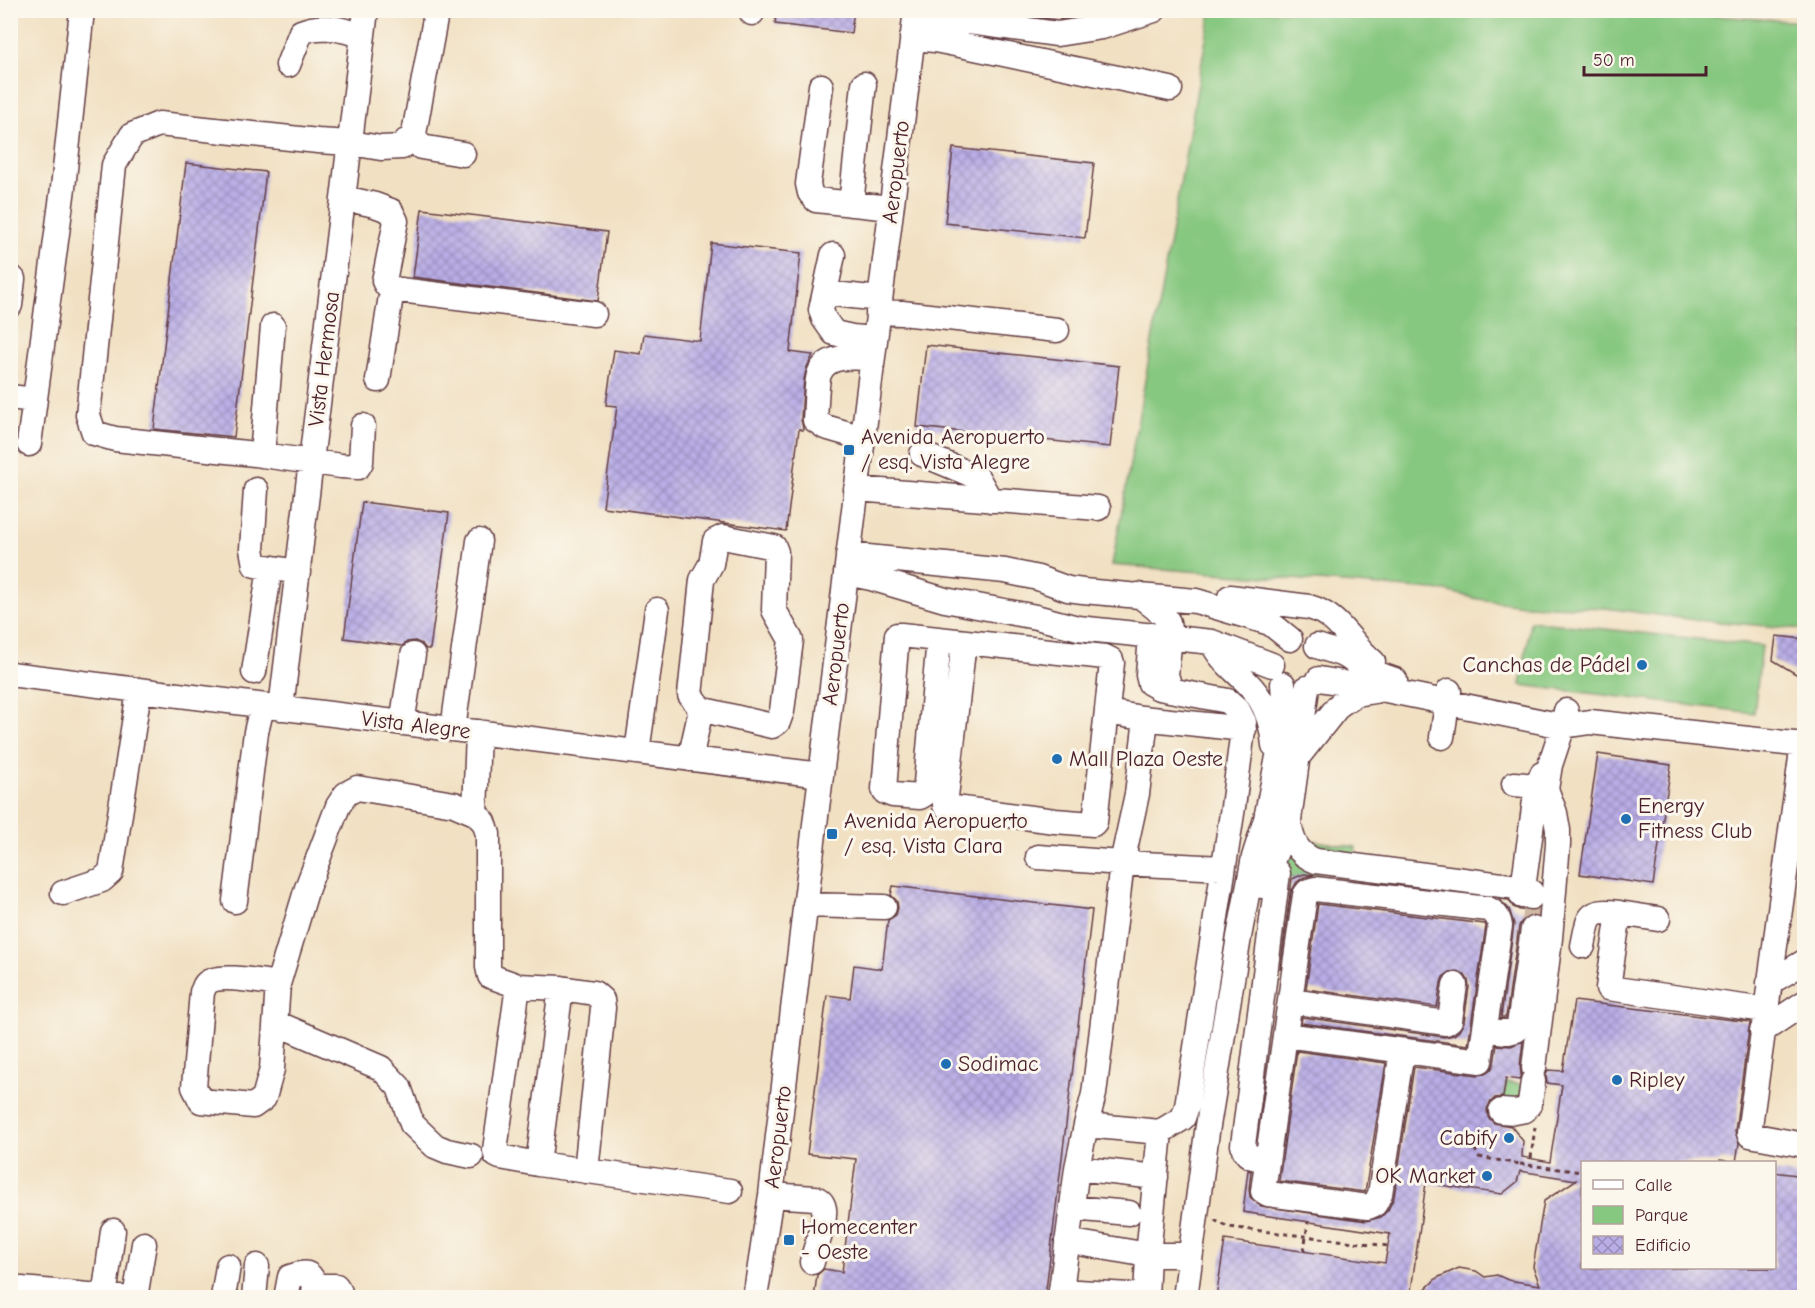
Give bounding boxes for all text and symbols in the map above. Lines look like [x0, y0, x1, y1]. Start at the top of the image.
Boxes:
scale bar [1584, 39, 1706, 77]
text: 50 m [1593, 50, 1635, 71]
street label: Aeropuerto [877, 119, 915, 225]
street label: Vista Hermosa [303, 290, 345, 428]
place label: Avenida Aeropuerto / esq. Vista Alegre [861, 424, 1045, 475]
marker: Avenida Aeropuerto / esq. Vista Alegre [842, 443, 856, 457]
street label: Aeropuerto [817, 601, 855, 707]
place label: Canchas de Pádel [1462, 652, 1630, 678]
marker: Canchas de Pádel [1635, 658, 1649, 672]
street label: Vista Alegre [360, 705, 472, 745]
place label: Mall Plaza Oeste [1069, 746, 1223, 772]
marker: Mall Plaza Oeste [1050, 752, 1064, 766]
place label: Energy Fitness Club [1638, 793, 1752, 844]
place label: Avenida Aeropuerto / esq. Vista Clara [844, 808, 1028, 859]
marker: Energy Fitness Club [1619, 812, 1633, 826]
marker: Avenida Aeropuerto / esq. Vista Clara [825, 827, 839, 841]
place label: Sodimac [958, 1051, 1039, 1077]
marker: Sodimac [939, 1057, 953, 1071]
place label: Ripley [1629, 1067, 1685, 1093]
marker: Ripley [1610, 1073, 1624, 1087]
street label: Aeropuerto [759, 1084, 797, 1190]
place label: Cabify [1439, 1125, 1497, 1151]
marker: Cabify [1502, 1131, 1516, 1145]
legend [1581, 1161, 1776, 1269]
place label: OK Market [1375, 1163, 1476, 1189]
marker: OK Market [1480, 1169, 1494, 1183]
text: Calle [1635, 1175, 1672, 1196]
text: Parque [1635, 1205, 1688, 1226]
place label: Homecenter - Oeste [801, 1214, 917, 1265]
marker: Homecenter - Oeste [782, 1233, 796, 1247]
text: Edificio [1635, 1235, 1691, 1256]

